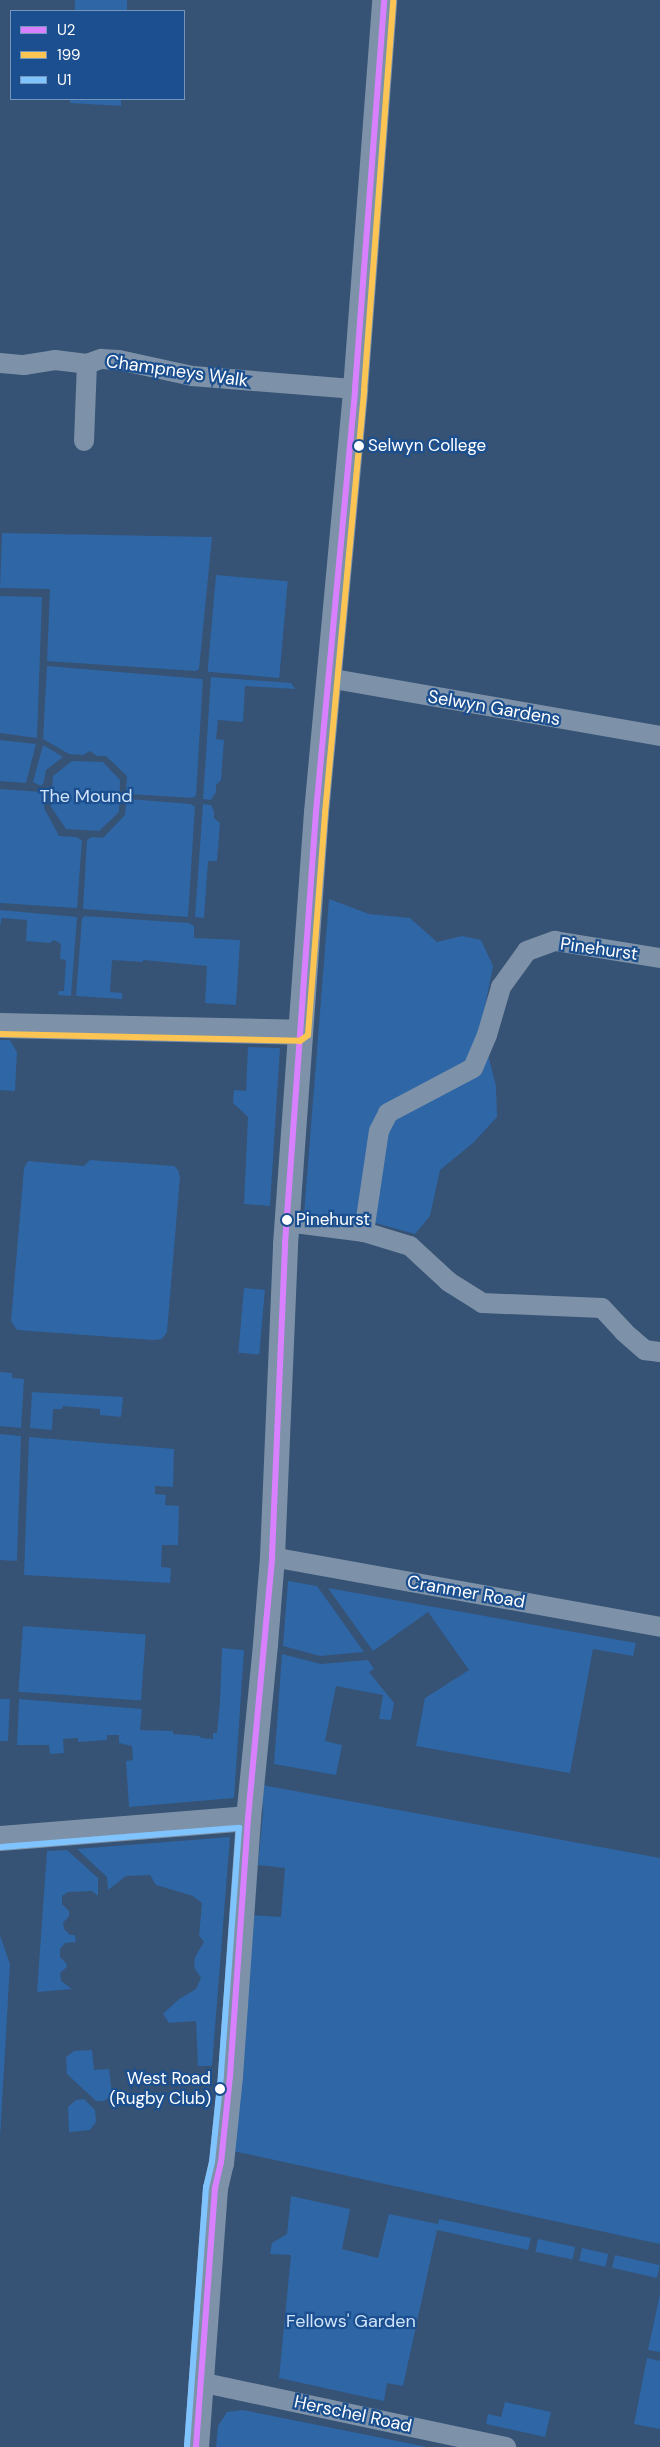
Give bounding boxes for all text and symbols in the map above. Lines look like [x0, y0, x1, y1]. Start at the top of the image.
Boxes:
legend [10, 10, 185, 100]
text: U2 [57, 20, 75, 40]
text: 199 [57, 45, 81, 65]
text: U1 [57, 70, 72, 90]
street label: Champneys Walk [105, 350, 249, 392]
place label: Selwyn College [368, 436, 486, 456]
marker: Selwyn College [354, 441, 364, 451]
street label: Selwyn Gardens [426, 686, 562, 730]
park label: The Mound [39, 785, 133, 807]
street label: Pinehurst [559, 933, 639, 965]
place label: Pinehurst [296, 1210, 370, 1230]
marker: Pinehurst [282, 1215, 292, 1225]
street label: Cranmer Road [405, 1571, 527, 1613]
place label: West Road (Rugby Club) [109, 2069, 211, 2109]
marker: West Road (Rugby Club) [215, 2084, 225, 2094]
park label: Fellows' Garden [286, 2310, 416, 2332]
street label: Herschel Road [292, 2391, 414, 2437]

